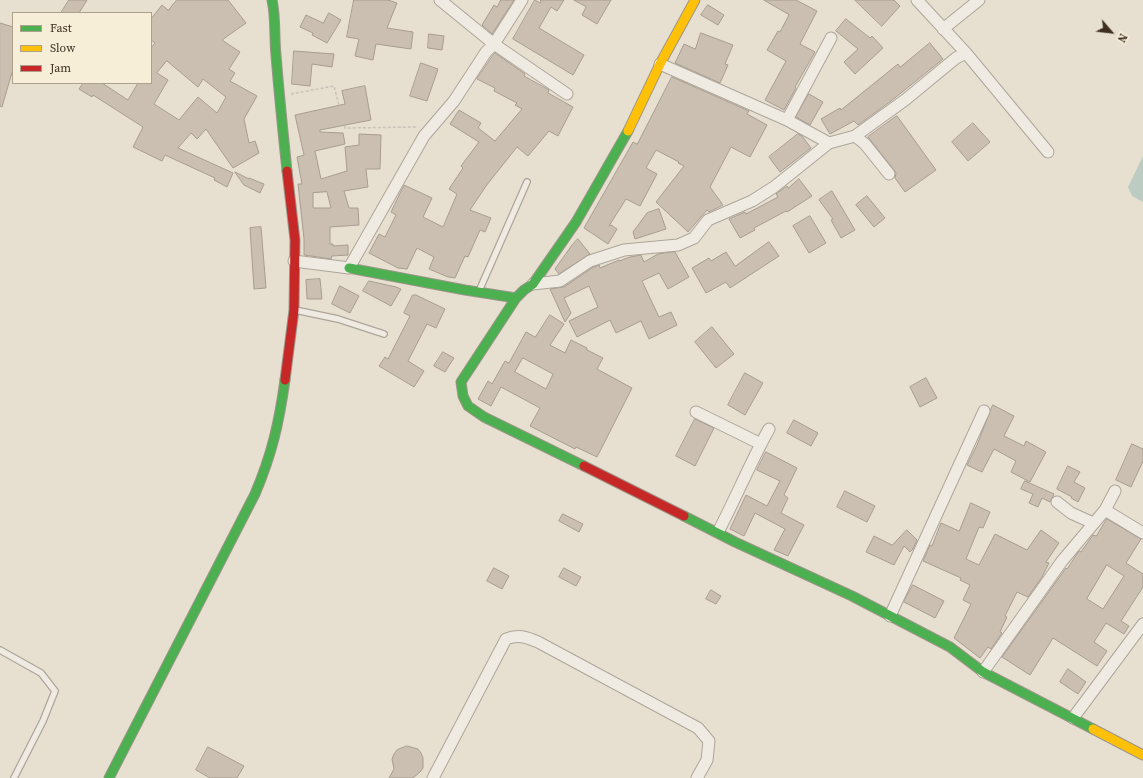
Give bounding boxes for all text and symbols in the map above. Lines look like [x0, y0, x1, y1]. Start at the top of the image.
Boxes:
legend [12, 12, 152, 84]
north arrow [1091, 12, 1131, 52]
text: Fast [50, 20, 72, 36]
text: N [1114, 31, 1131, 45]
text: Slow [50, 40, 75, 56]
text: Jam [50, 60, 71, 76]

